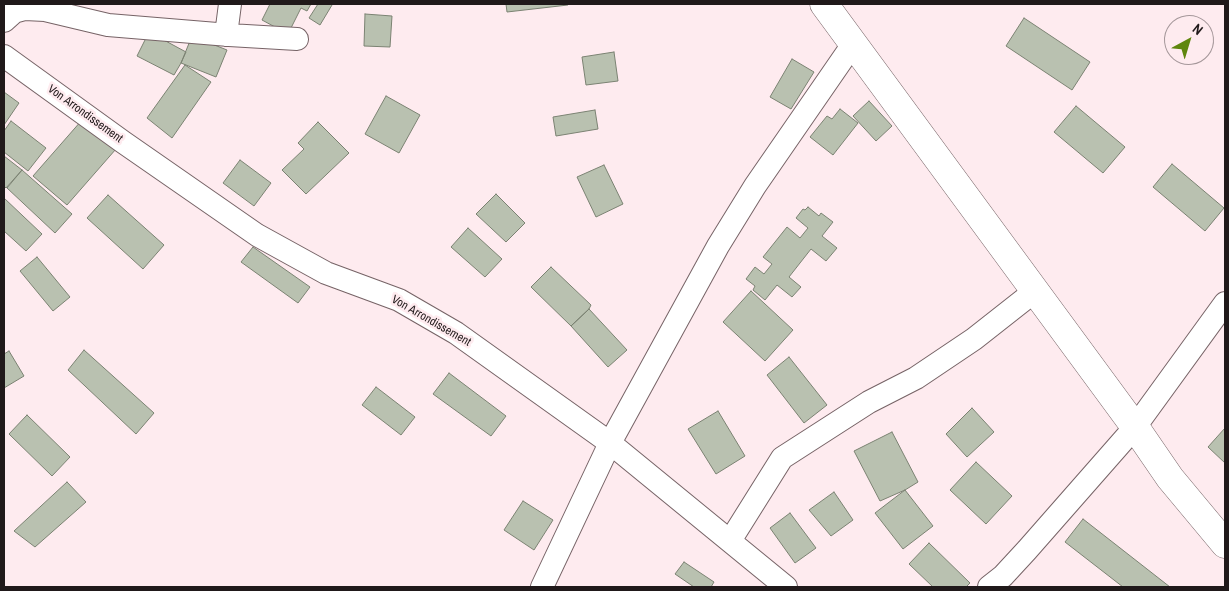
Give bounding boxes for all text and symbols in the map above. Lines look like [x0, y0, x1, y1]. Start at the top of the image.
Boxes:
north arrow [1164, 15, 1214, 65]
text: N [1189, 20, 1207, 39]
street label: Von Arrondissement [45, 82, 125, 146]
street label: Von Arrondissement [389, 292, 473, 350]

